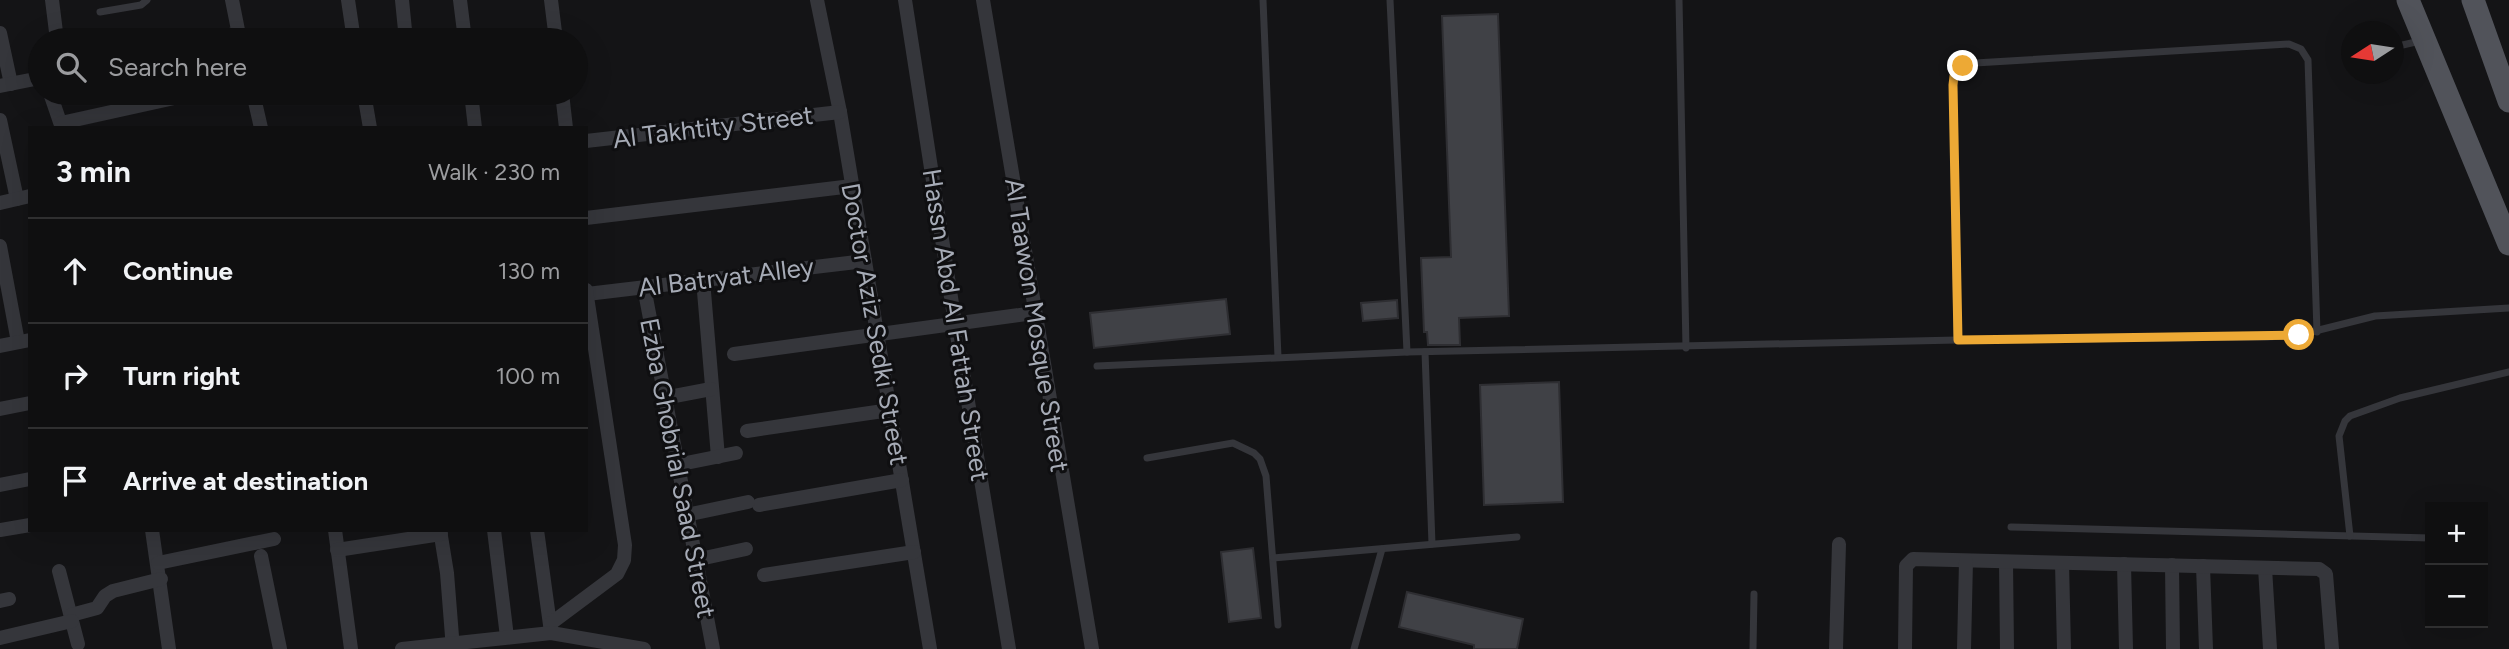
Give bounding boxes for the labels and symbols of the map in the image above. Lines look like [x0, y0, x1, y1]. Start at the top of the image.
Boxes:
north arrow [2341, 21, 2404, 84]
route end [1947, 50, 1978, 81]
street label: Al Takhtity Street [611, 99, 815, 155]
street label: Hassn Abd Al Fattah Street [915, 166, 997, 484]
street label: Al Taawon Mosque Street [998, 176, 1076, 474]
street label: Doctor Aziz Sedki Street [834, 180, 916, 468]
street label: Al Batryat Alley [636, 250, 816, 304]
street label: Ezba Ghobrial Saad Street [633, 315, 723, 621]
route start [2283, 319, 2314, 350]

